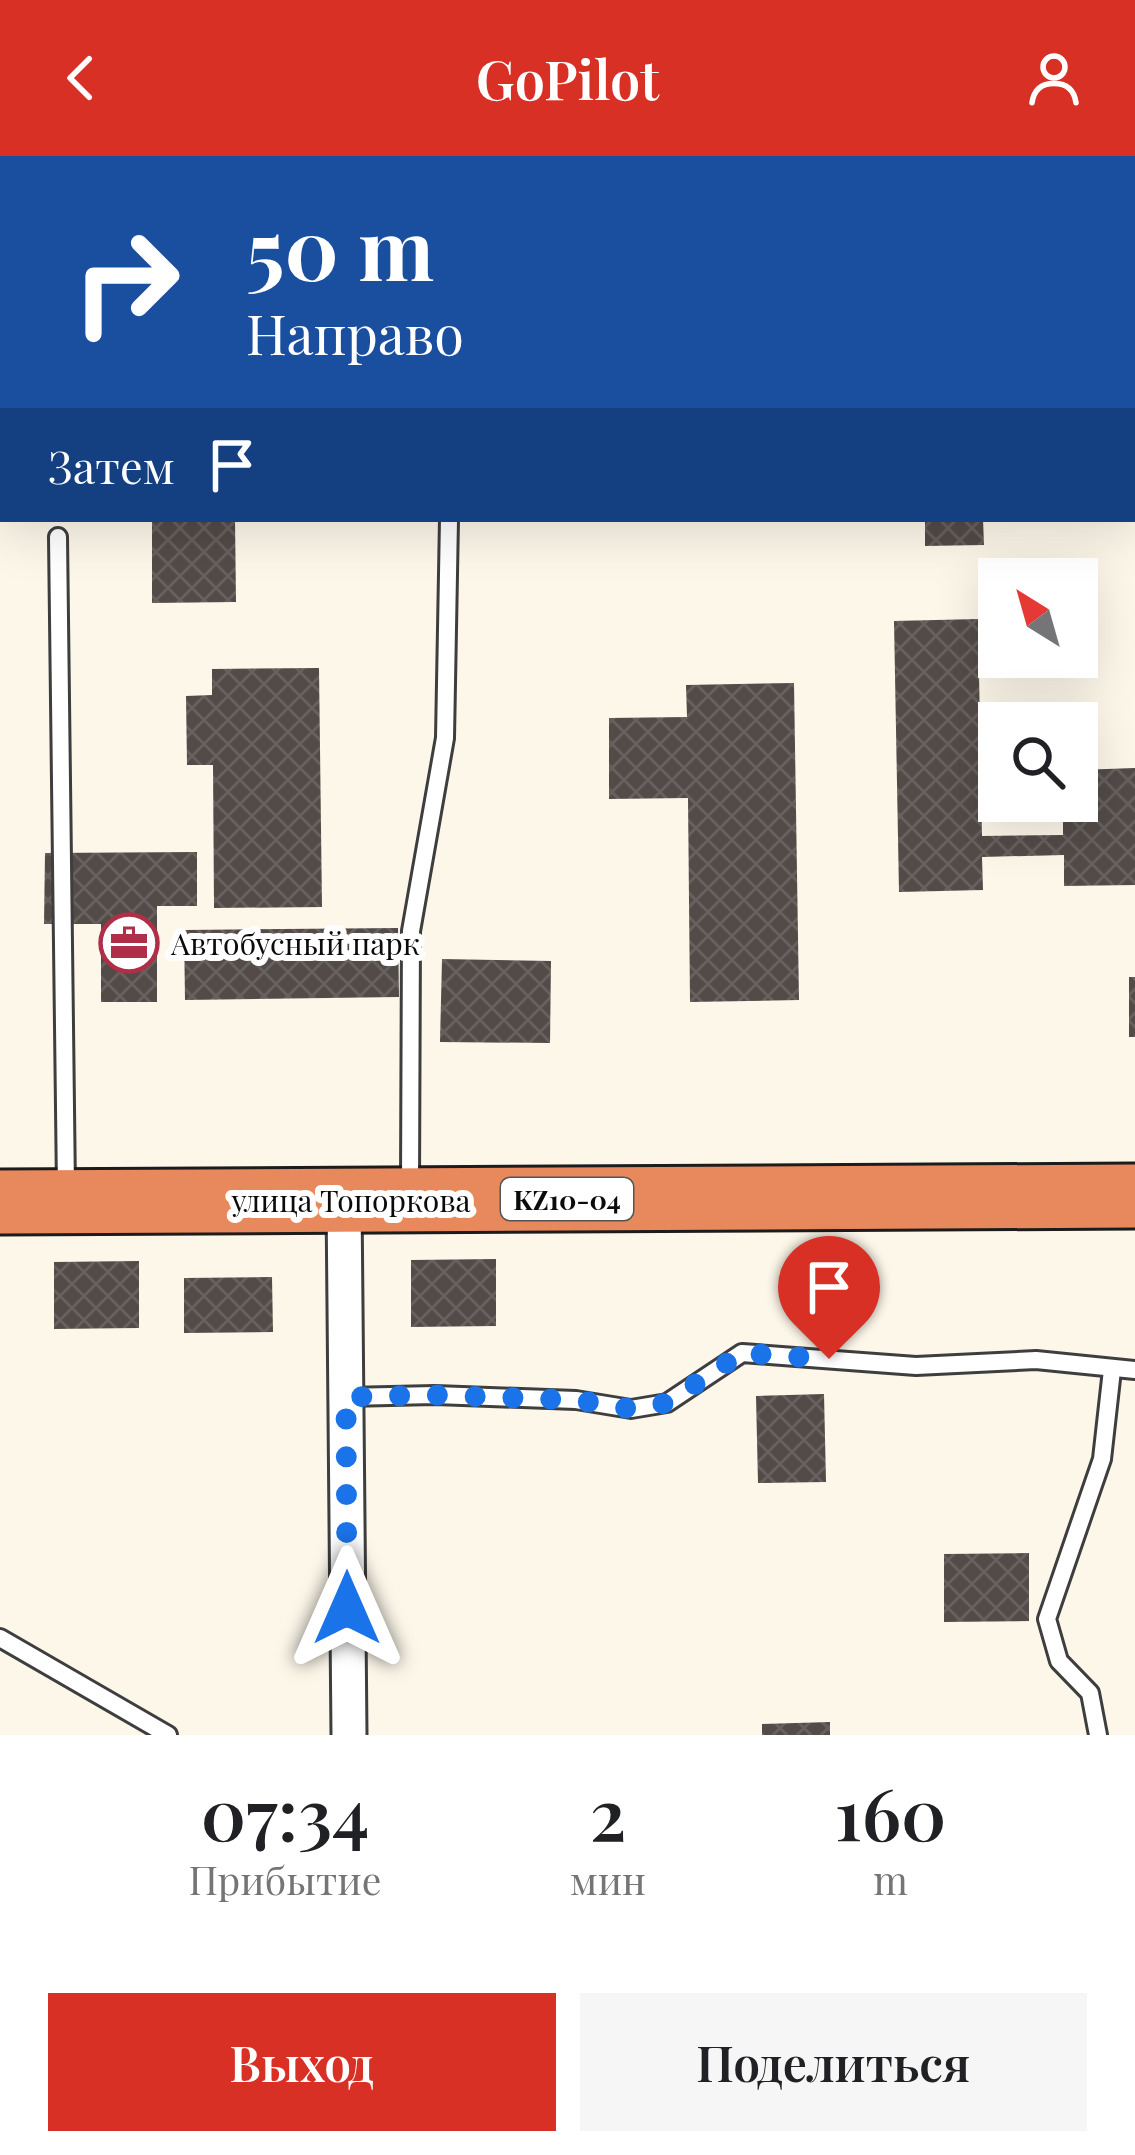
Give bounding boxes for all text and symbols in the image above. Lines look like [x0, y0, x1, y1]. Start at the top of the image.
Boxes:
text: GoPilot [476, 42, 659, 114]
icon: back [48, 45, 114, 111]
icon: person [1021, 45, 1087, 111]
text: 50 m [246, 190, 434, 302]
icon: right [48, 204, 204, 360]
text: Направо [246, 297, 464, 369]
icon: arrive [199, 432, 265, 498]
text: Затем [48, 435, 175, 495]
north arrow [978, 558, 1098, 678]
map controls [978, 558, 1098, 822]
button: search [978, 702, 1098, 822]
office icon: Автобусный парк [98, 912, 160, 974]
place label: Автобусный парк [170, 923, 420, 963]
road number: KZ10-04 [501, 1178, 633, 1220]
street label: улица Топоркова [231, 1180, 471, 1220]
pin [778, 1236, 880, 1359]
icon: arrive [796, 1254, 862, 1320]
position arrow [284, 1545, 410, 1671]
text: 07:34 [201, 1763, 369, 1859]
text: 2 [590, 1763, 626, 1859]
text: 160 [834, 1763, 946, 1859]
text: Прибытие [189, 1853, 381, 1905]
text: мин [570, 1853, 646, 1905]
text: m [873, 1853, 908, 1905]
button: Выход [48, 1993, 556, 2131]
button: Поделиться [580, 1993, 1087, 2131]

